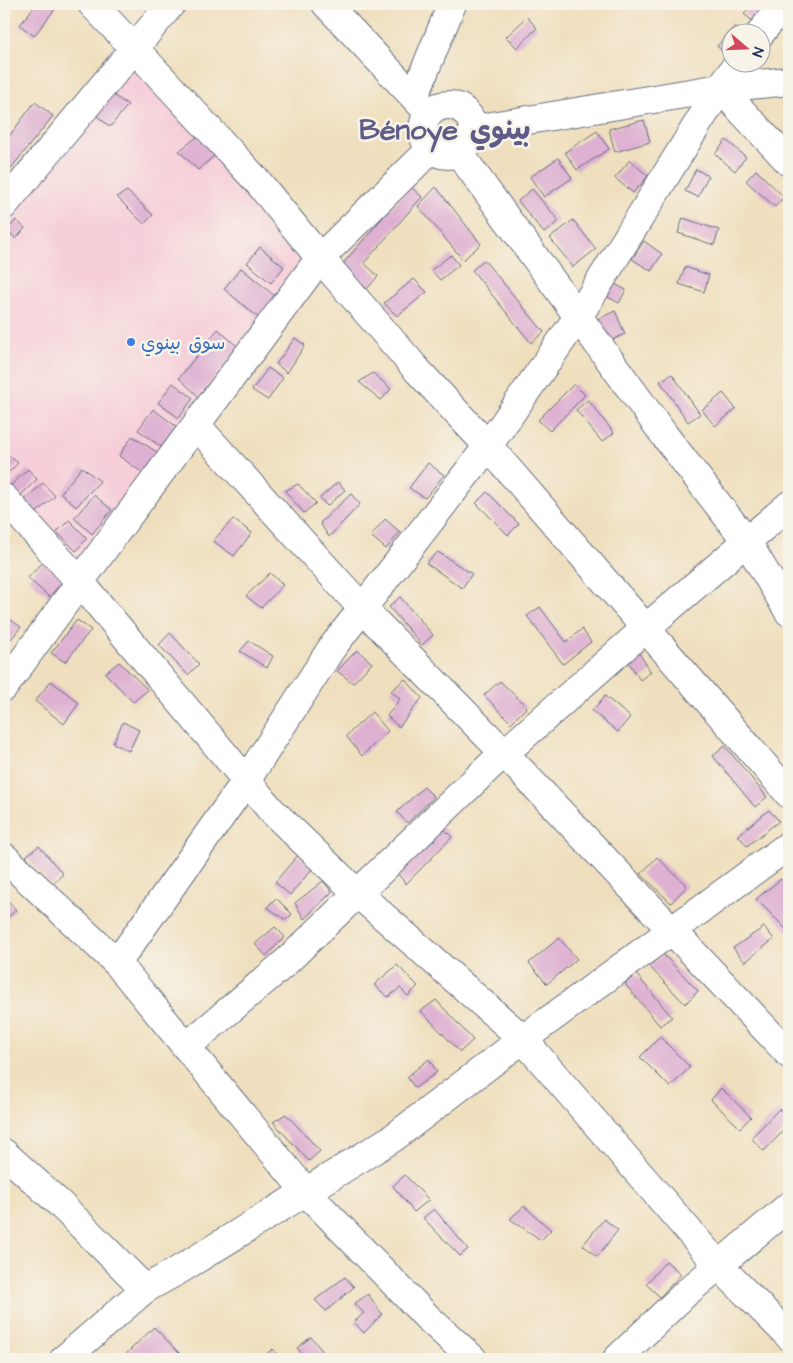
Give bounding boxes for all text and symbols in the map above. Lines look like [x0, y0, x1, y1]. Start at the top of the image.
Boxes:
north arrow [720, 22, 770, 72]
text: N [746, 44, 768, 60]
district label: Bénoye بينوي [359, 110, 531, 153]
place label: سوق بينوي [141, 330, 226, 357]
marker: سوق بينوي [125, 336, 137, 348]

